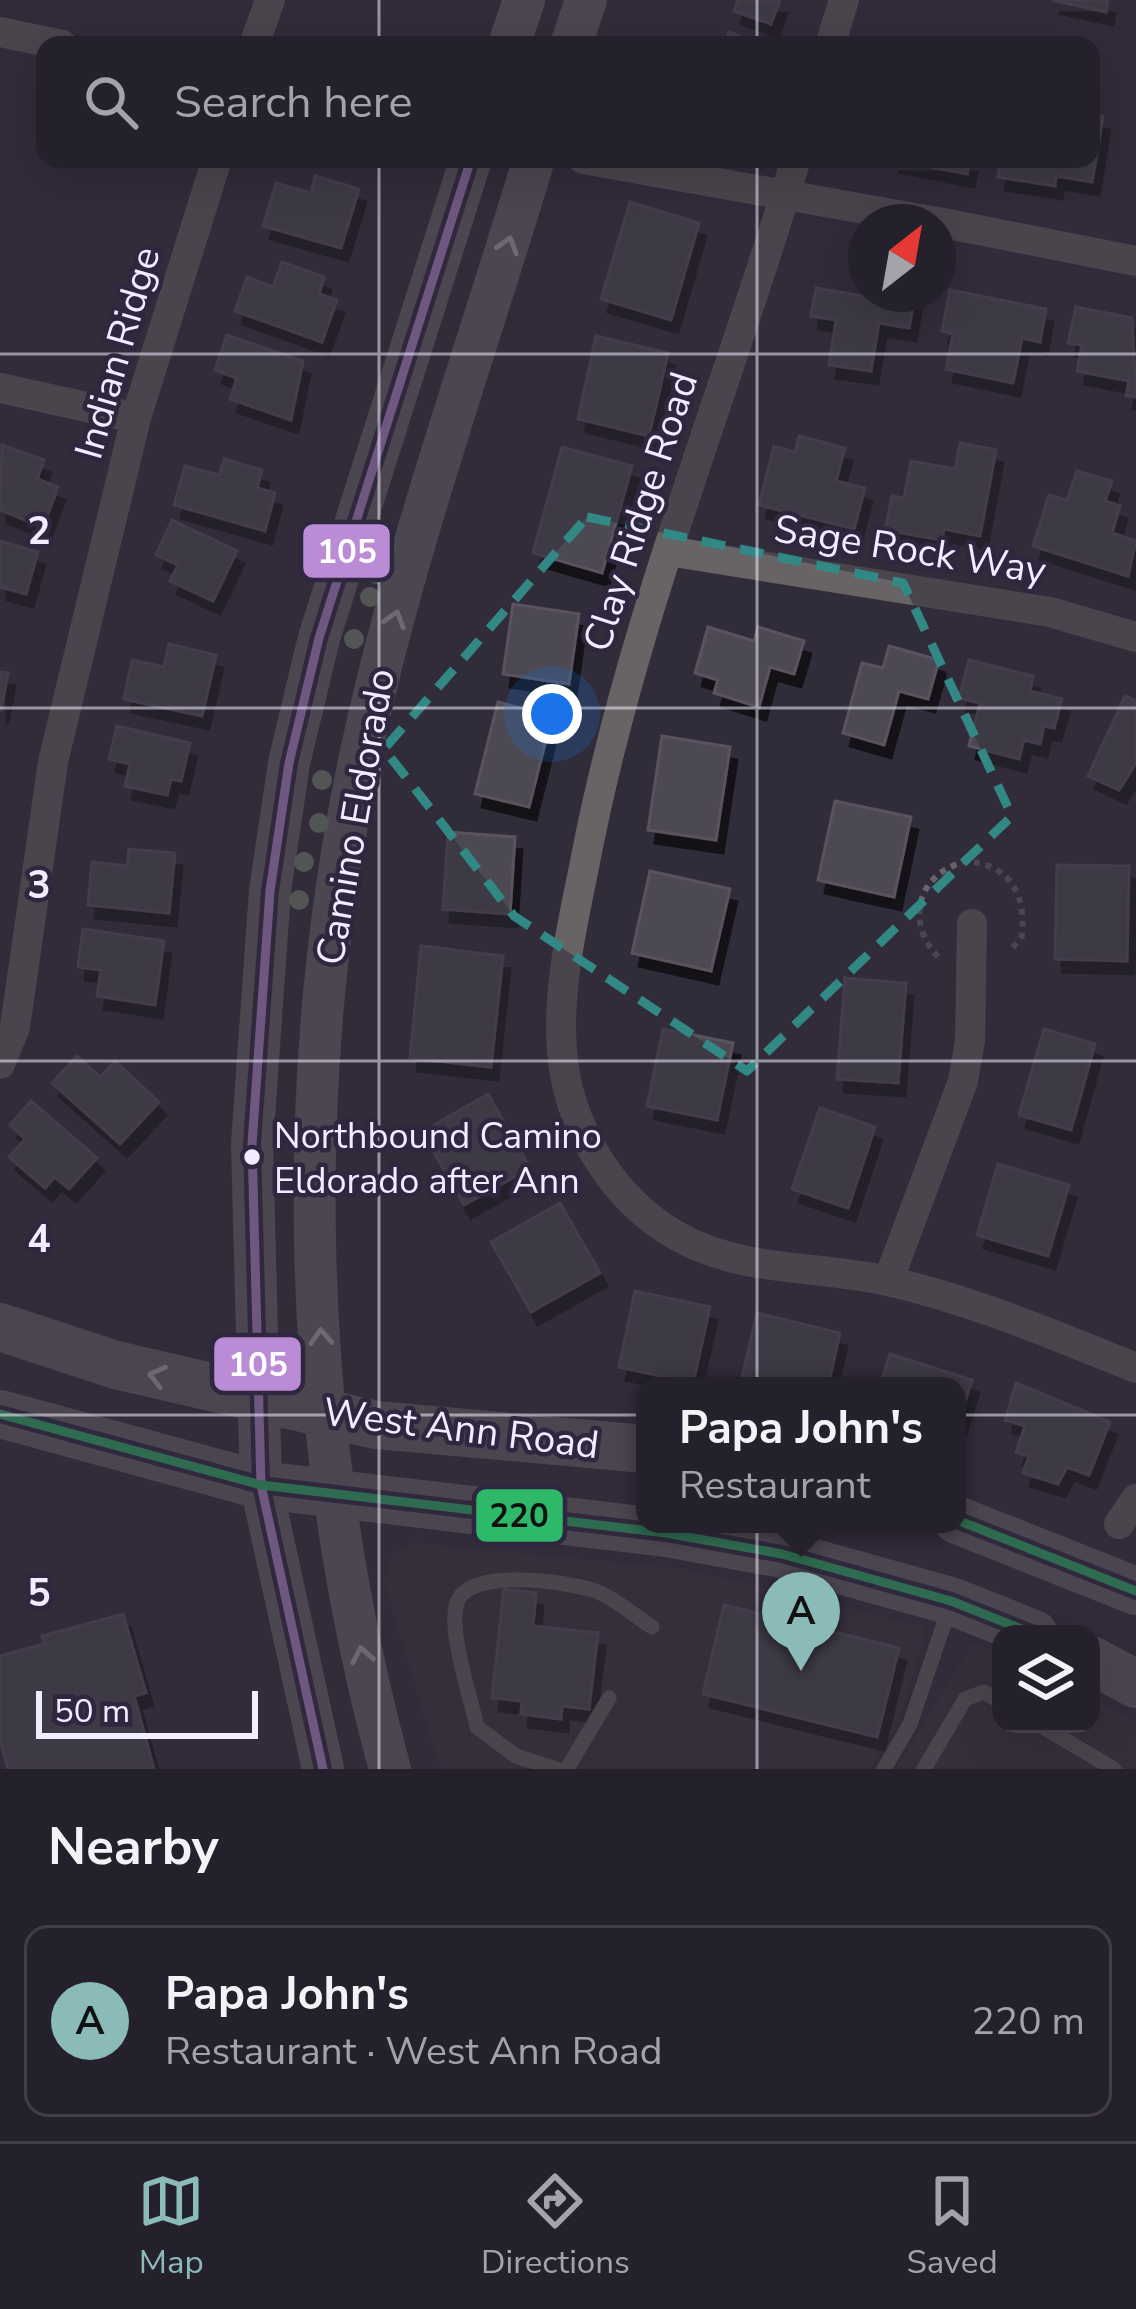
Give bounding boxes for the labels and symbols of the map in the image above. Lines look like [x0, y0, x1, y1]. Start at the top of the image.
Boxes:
north arrow [848, 204, 956, 312]
one-way arrow [494, 235, 519, 256]
street label: Indian Ridge [62, 241, 174, 465]
street label: Clay Ridge Road [571, 366, 711, 658]
street label: Sage Rock Way [770, 502, 1050, 598]
text: 2 [27, 505, 51, 558]
line badge: 105 [301, 522, 392, 580]
text: 105 [317, 530, 377, 575]
one-way arrow [381, 609, 406, 630]
street label: Camino Eldorado [304, 665, 408, 969]
your location [522, 684, 582, 744]
text: 3 [27, 859, 51, 912]
place label: Northbound Camino Eldorado after Ann [274, 1112, 602, 1206]
marker: Northbound Camino Eldorado after Ann [241, 1146, 263, 1168]
text: 4 [27, 1213, 51, 1266]
one-way arrow [308, 1327, 334, 1346]
line badge: 105 [212, 1335, 303, 1393]
text: 105 [228, 1343, 288, 1388]
one-way arrow [147, 1365, 167, 1390]
street label: West Ann Road [320, 1386, 602, 1472]
line badge: 220 [474, 1487, 565, 1544]
text: 220 [489, 1494, 549, 1539]
text: 5 [27, 1567, 51, 1620]
pin: A [762, 1572, 840, 1671]
one-way arrow [350, 1646, 376, 1666]
scale bar [36, 1685, 258, 1738]

